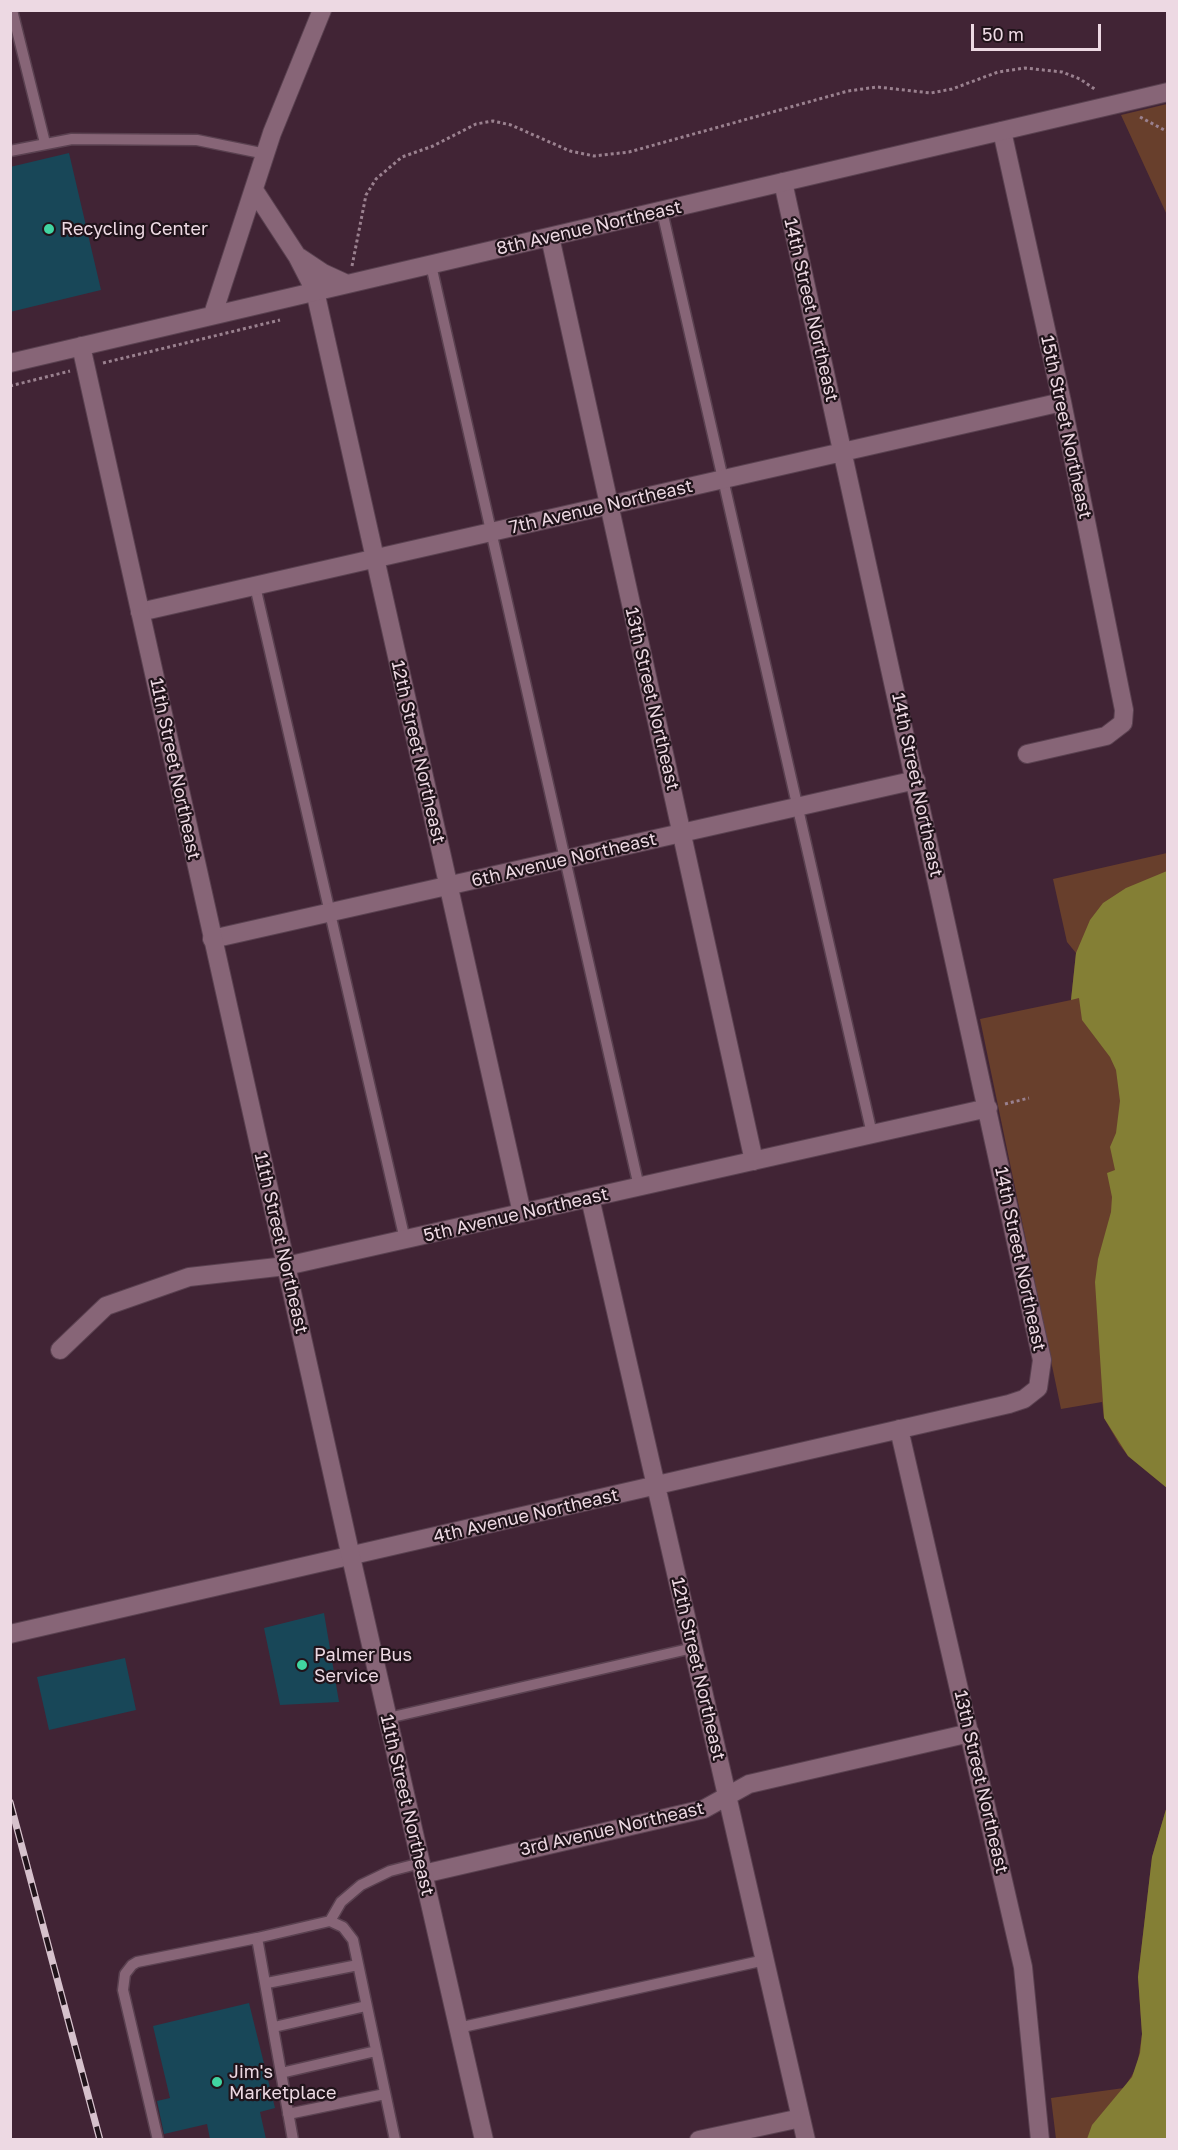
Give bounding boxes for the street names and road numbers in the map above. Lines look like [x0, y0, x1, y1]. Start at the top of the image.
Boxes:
street label: 8th Avenue Northeast [494, 196, 684, 260]
street label: 14th Street Northeast [779, 216, 843, 404]
street label: 15th Street Northeast [1036, 333, 1096, 521]
street label: 7th Avenue Northeast [507, 475, 695, 539]
street label: 13th Street Northeast [620, 605, 684, 793]
street label: 12th Street Northeast [386, 658, 450, 846]
street label: 11th Street Northeast [145, 676, 205, 862]
street label: 14th Street Northeast [887, 691, 947, 879]
street label: 6th Avenue Northeast [469, 828, 659, 892]
street label: 11th Street Northeast [250, 1150, 312, 1336]
street label: 14th Street Northeast [990, 1165, 1050, 1353]
street label: 5th Avenue Northeast [422, 1183, 610, 1247]
street label: 4th Avenue Northeast [431, 1484, 621, 1548]
street label: 12th Street Northeast [666, 1575, 730, 1763]
street label: 13th Street Northeast [949, 1688, 1013, 1876]
street label: 11th Street Northeast [376, 1712, 438, 1898]
street label: 3rd Avenue Northeast [518, 1797, 706, 1861]

